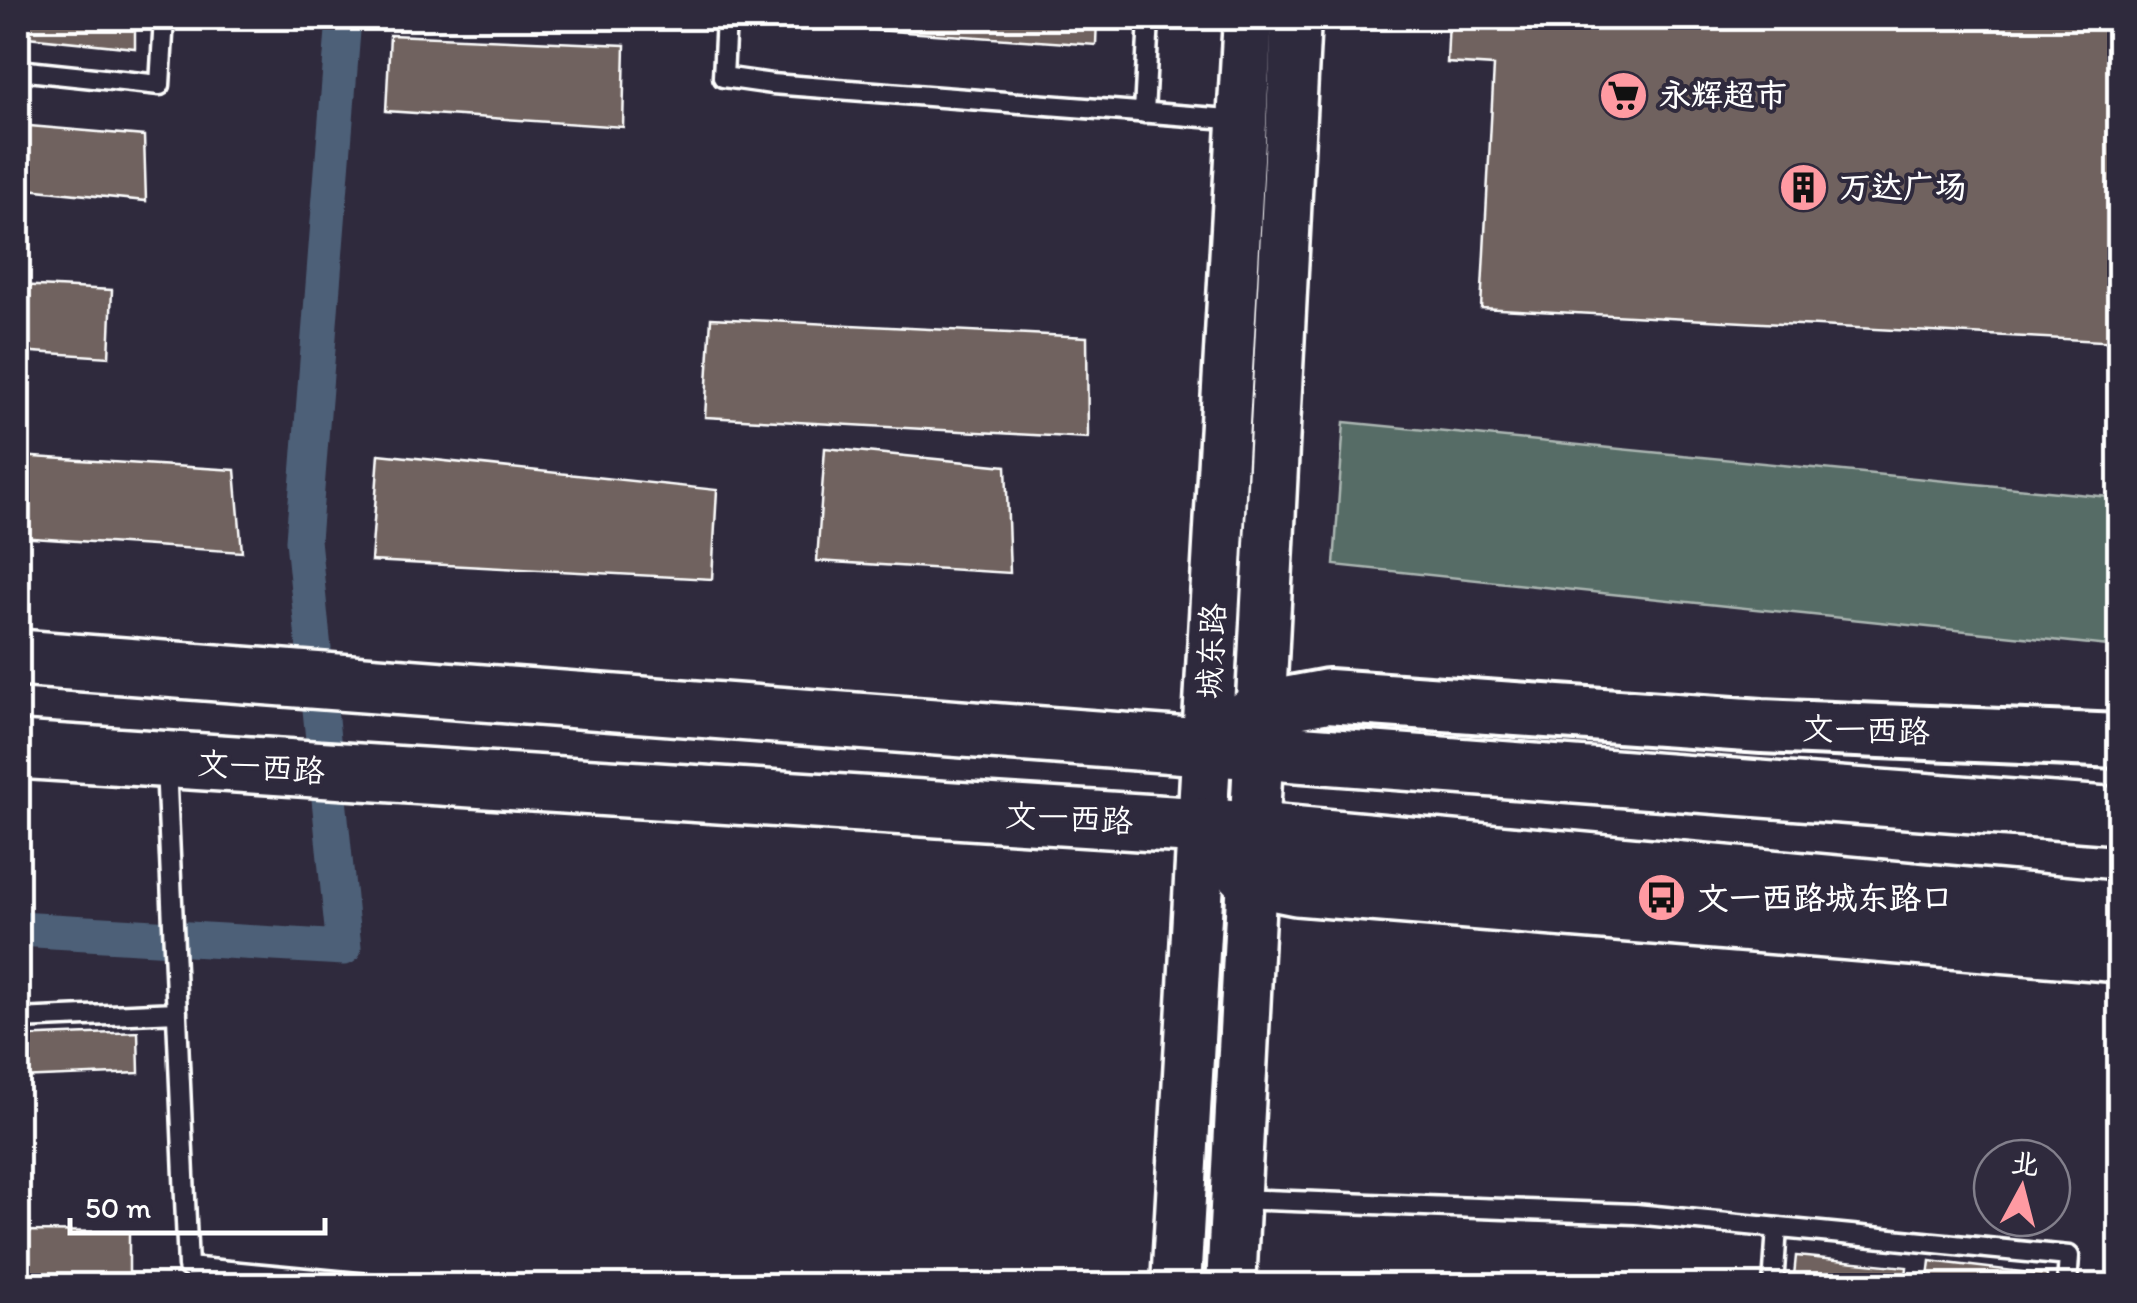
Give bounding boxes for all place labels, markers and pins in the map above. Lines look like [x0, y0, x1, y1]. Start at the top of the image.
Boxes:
supermarket icon: 永辉超市 [1598, 69, 1650, 121]
place label: 永辉超市 [1659, 76, 1787, 114]
building icon: 万达广场 [1778, 161, 1830, 213]
place label: 万达广场 [1839, 168, 1967, 206]
bus stop icon: 文一西路城东路口 [1636, 872, 1688, 924]
place label: 文一西路城东路口 [1697, 879, 1953, 917]

